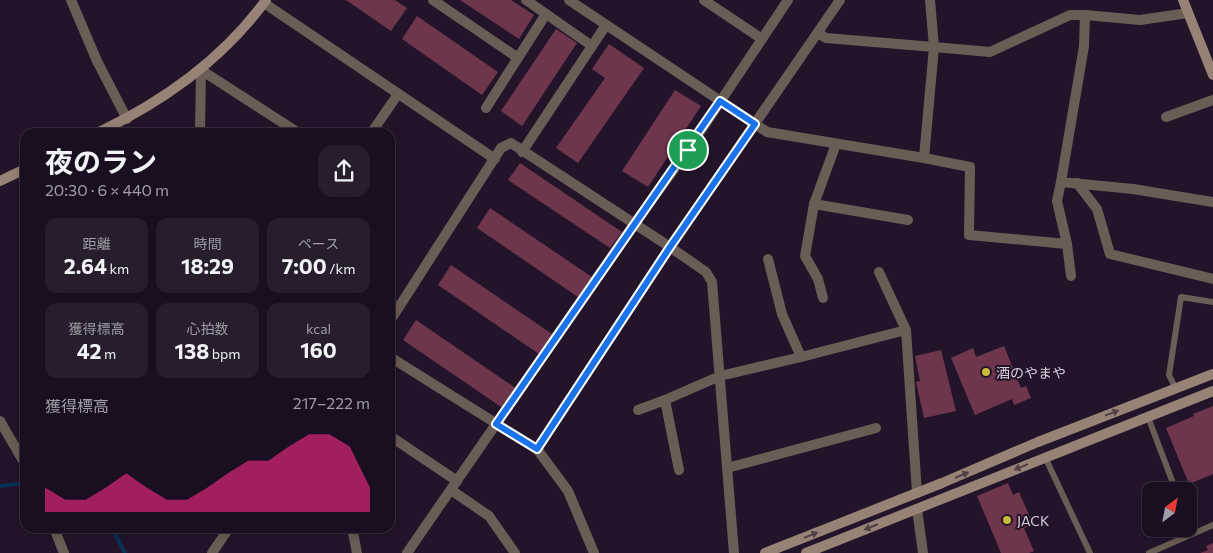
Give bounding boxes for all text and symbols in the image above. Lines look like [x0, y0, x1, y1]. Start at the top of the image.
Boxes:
pin [667, 129, 709, 171]
icon: arrive [674, 136, 702, 164]
text: 夜のラン [45, 144, 157, 178]
button: share [318, 145, 370, 197]
text: 20:30 · 6 × 440 m [45, 180, 169, 199]
text: 距離 [83, 235, 111, 252]
text: 時間 [194, 235, 222, 252]
text: ペース [298, 235, 339, 252]
text: 2.64 [64, 253, 107, 278]
text: 18:29 [181, 253, 234, 278]
text: 7:00 [282, 253, 327, 278]
text: km [107, 260, 129, 277]
text: /km [327, 260, 355, 277]
text: 獲得標高 [69, 320, 125, 337]
text: 心拍数 [187, 320, 229, 337]
text: kcal [306, 320, 331, 337]
text: 160 [300, 337, 337, 362]
text: 42 [77, 338, 101, 363]
text: 138 [174, 338, 209, 363]
text: m [101, 345, 116, 362]
text: bpm [209, 345, 241, 362]
place label: 酒のやまや [996, 364, 1066, 381]
marker: 酒のやまや [980, 366, 992, 378]
text: 217–222 m [293, 393, 370, 412]
text: 獲得標高 [45, 396, 109, 415]
one-way arrow [1105, 409, 1120, 417]
one-way arrow [1014, 464, 1029, 471]
one-way arrow [954, 470, 969, 478]
north arrow [1142, 482, 1198, 538]
map controls [1142, 482, 1197, 537]
place label: JACK [1017, 512, 1049, 529]
marker: JACK [1001, 514, 1013, 526]
one-way arrow [863, 524, 878, 532]
one-way arrow [804, 531, 819, 539]

